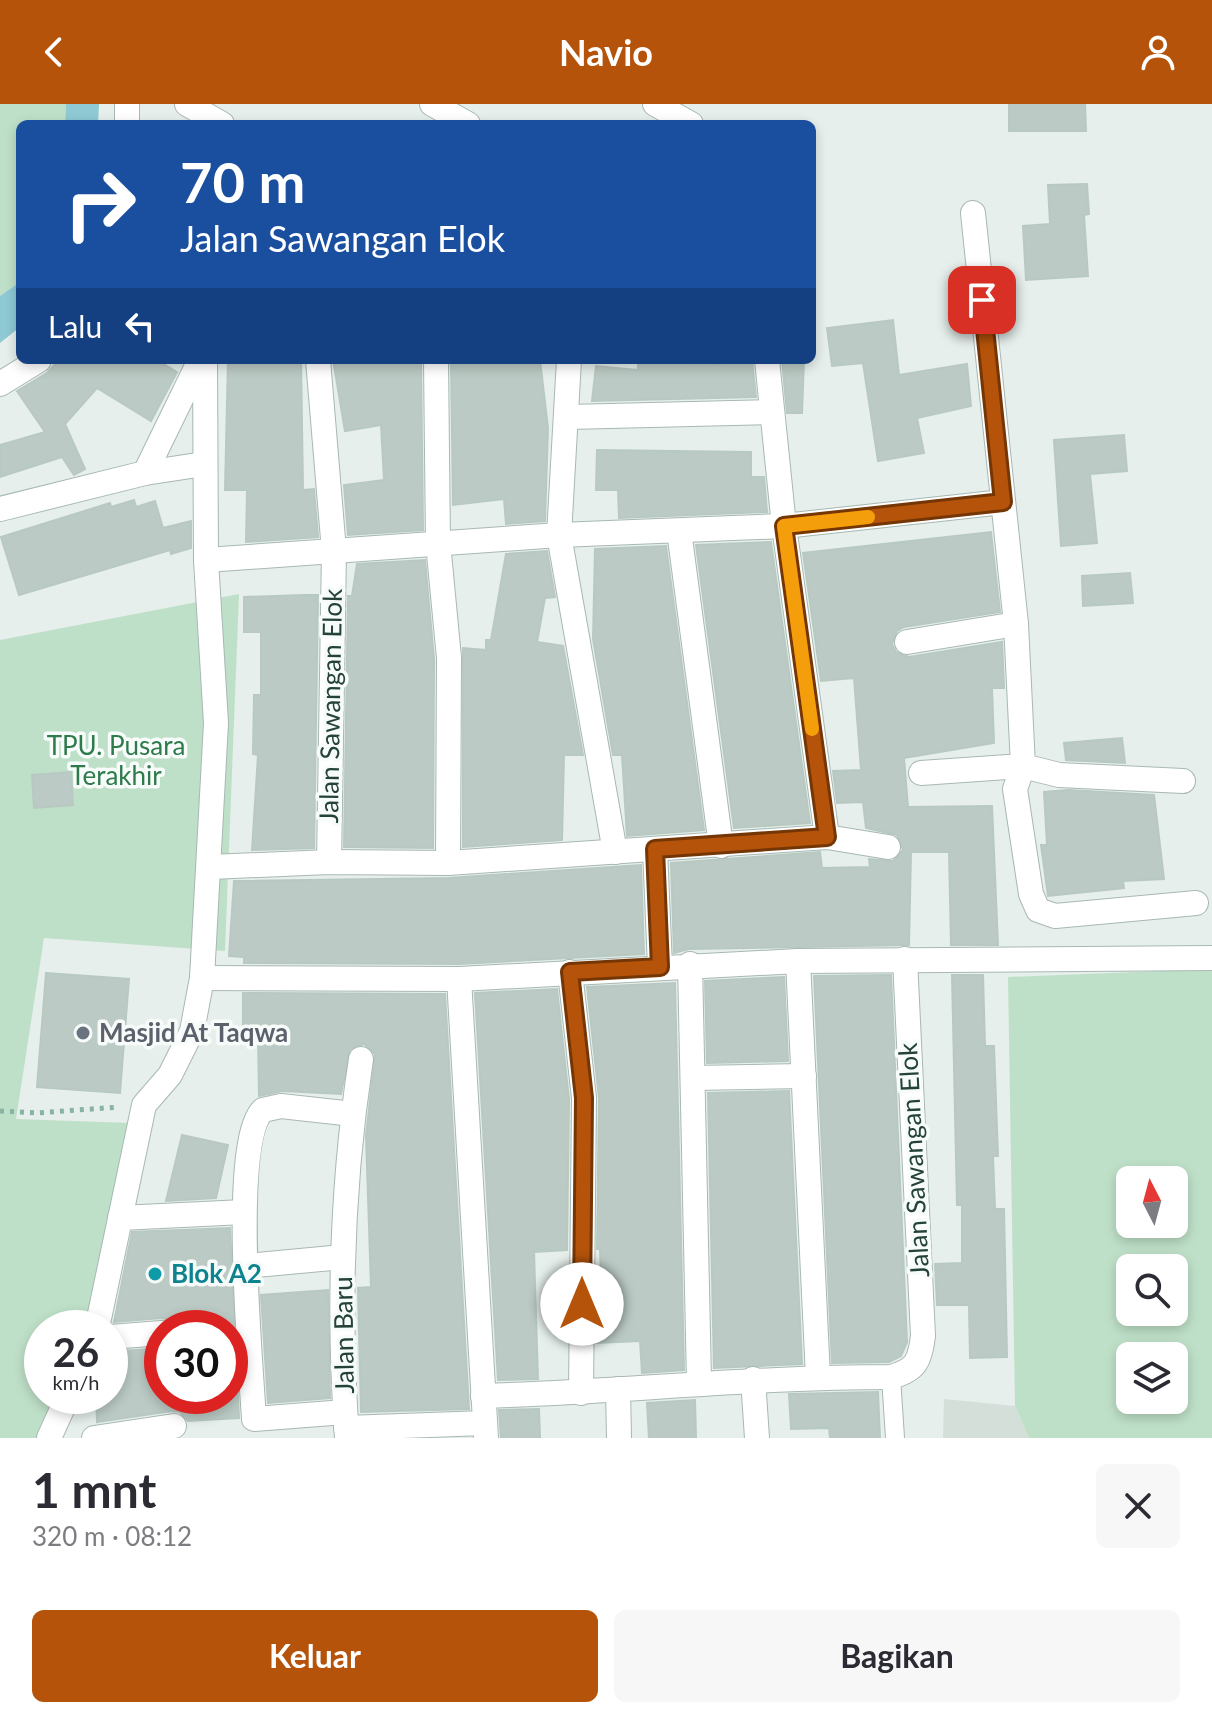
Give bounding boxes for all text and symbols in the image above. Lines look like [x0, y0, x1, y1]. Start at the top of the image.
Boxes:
icon: back [32, 30, 76, 74]
text: Navio [559, 30, 653, 74]
icon: person [1136, 30, 1180, 74]
text: 70 m [180, 148, 305, 215]
icon: right [48, 152, 152, 256]
text: Jalan Sawangan Elok [180, 216, 505, 260]
pin [948, 266, 1016, 334]
icon: arrive [960, 278, 1004, 322]
icon: left [118, 304, 162, 348]
text: Lalu [48, 308, 102, 344]
street label: Jalan Sawangan Elok [312, 588, 348, 824]
park label: TPU. Pusara Terakhir [47, 729, 185, 791]
place label: Masjid At Taqwa [99, 1016, 288, 1048]
marker: Masjid At Taqwa [74, 1024, 92, 1042]
street label: Jalan Sawangan Elok [891, 1041, 935, 1278]
north arrow [1116, 1166, 1188, 1238]
map controls [1116, 1166, 1188, 1414]
button: search [1116, 1254, 1188, 1326]
place label: Blok A2 [171, 1257, 262, 1289]
position arrow [540, 1262, 624, 1346]
marker: Blok A2 [146, 1265, 164, 1283]
street label: Jalan Baru [326, 1276, 360, 1394]
speed limit sign: 30 [144, 1310, 248, 1414]
text: 26 [53, 1328, 99, 1376]
button: layers [1116, 1342, 1188, 1414]
text: km/h [53, 1370, 99, 1394]
text: 1 mnt [32, 1461, 156, 1518]
button: close [1096, 1464, 1180, 1548]
text: 320 m · 08:12 [32, 1520, 192, 1552]
button: Keluar [32, 1610, 598, 1702]
button: Bagikan [614, 1610, 1180, 1702]

